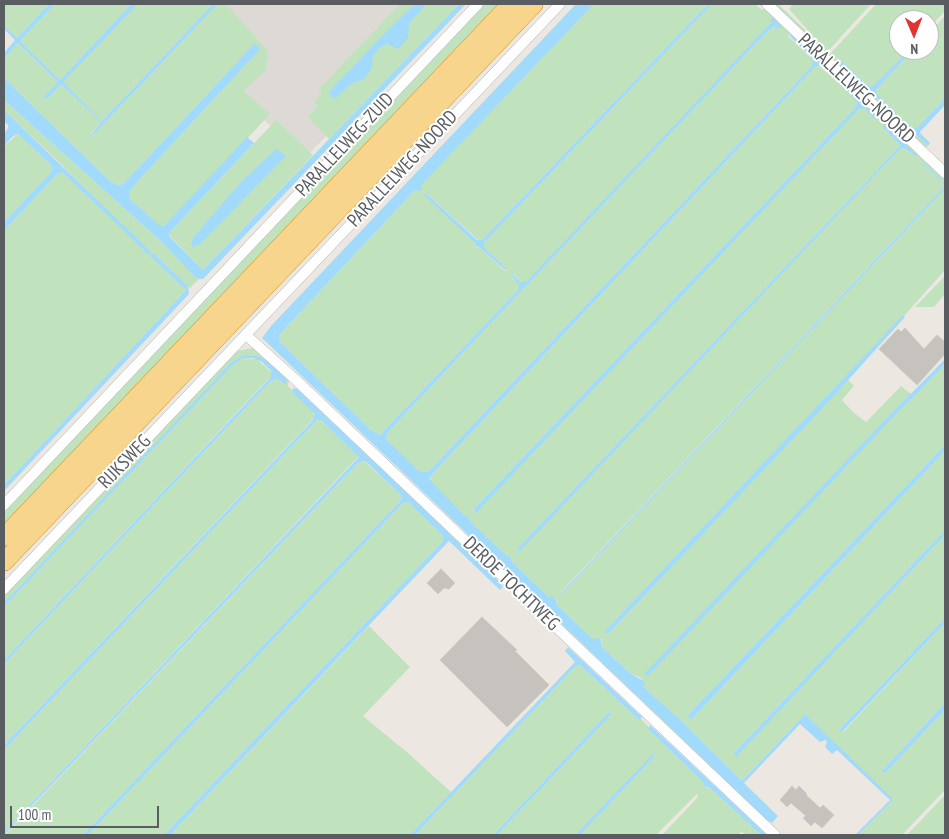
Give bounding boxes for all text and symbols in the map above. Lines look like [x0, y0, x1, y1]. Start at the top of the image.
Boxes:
north arrow [889, 10, 939, 60]
street label: PARALLELWEG-NOORD [793, 29, 919, 149]
street label: PARALLELWEG-ZUID [291, 88, 399, 202]
street label: PARALLELWEG-NOORD [343, 106, 463, 232]
street label: RIJKSWEG [94, 430, 156, 494]
street label: DERDE TOCHTWEG [458, 532, 564, 636]
scale bar [12, 796, 161, 828]
text: 100 m [18, 805, 51, 824]

